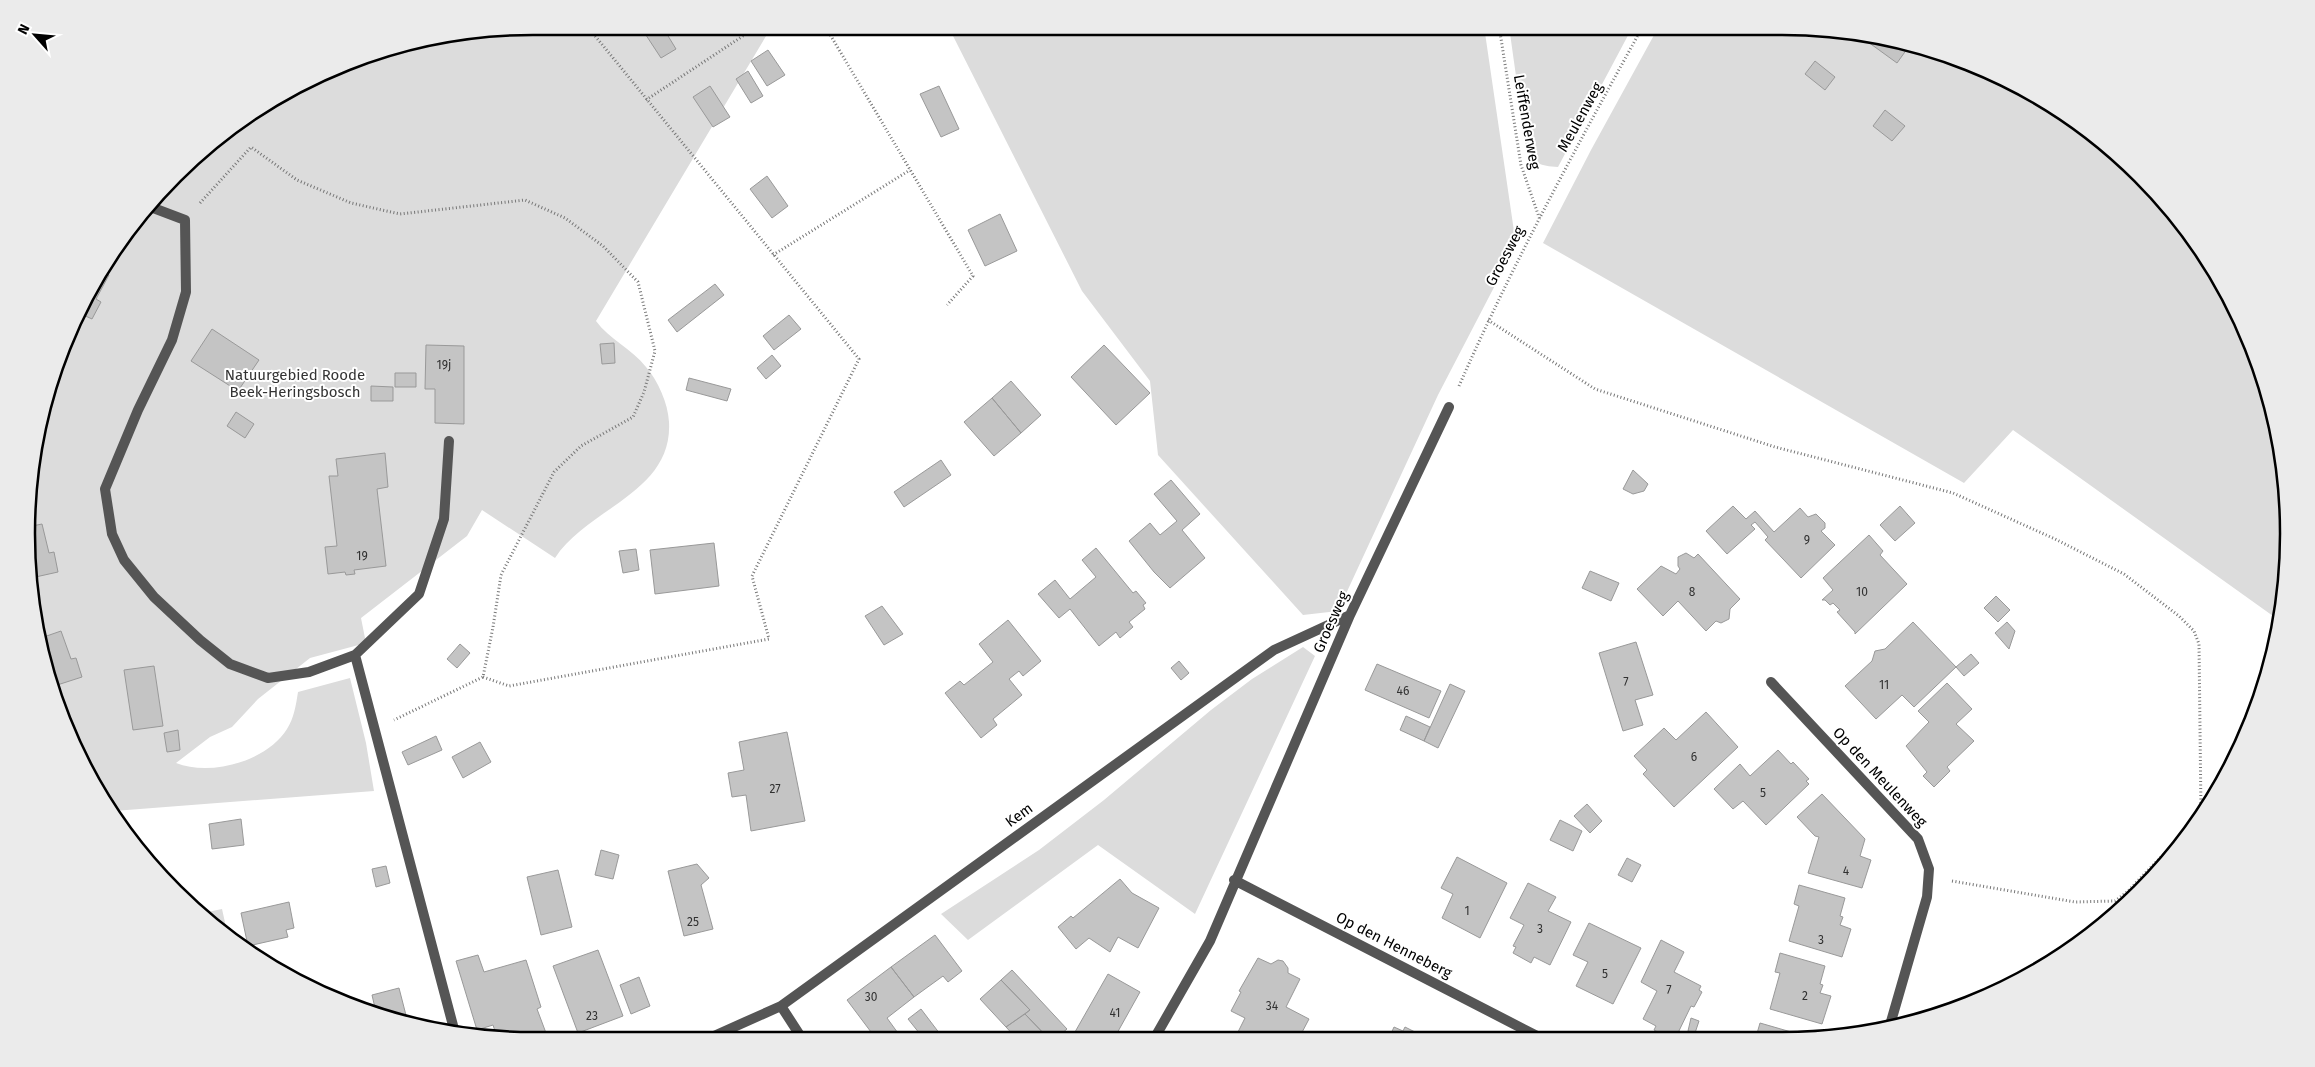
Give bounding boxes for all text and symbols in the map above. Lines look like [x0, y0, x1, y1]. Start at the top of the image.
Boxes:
north arrow [10, 10, 60, 60]
text: N [14, 21, 34, 37]
street label: Leiffenderweg [1510, 73, 1544, 171]
street label: Meulenweg [1554, 79, 1607, 155]
street label: Groesweg [1482, 223, 1528, 289]
house number: 19j [437, 358, 451, 372]
park label: Natuurgebied Roode Beek-Heringsbosch [225, 366, 365, 401]
house number: 9 [1804, 533, 1810, 547]
house number: 19 [356, 549, 368, 563]
house number: 8 [1689, 585, 1696, 599]
house number: 10 [1856, 585, 1868, 599]
street label: Groesweg [1309, 588, 1353, 656]
house number: 7 [1623, 675, 1629, 689]
house number: 11 [1879, 678, 1889, 692]
house number: 46 [1397, 684, 1409, 698]
street label: Op den Meulenweg [1829, 723, 1931, 831]
house number: 6 [1691, 750, 1697, 764]
house number: 27 [769, 782, 781, 796]
house number: 5 [1760, 786, 1766, 800]
street label: Kem [1002, 799, 1036, 831]
house number: 4 [1843, 864, 1850, 878]
house number: 1 [1464, 904, 1470, 918]
street label: Op den Henneberg [1333, 908, 1455, 982]
house number: 25 [687, 915, 699, 929]
house number: 3 [1537, 922, 1543, 936]
house number: 3 [1818, 933, 1824, 947]
house number: 5 [1602, 967, 1608, 981]
house number: 7 [1666, 983, 1672, 997]
house number: 2 [1802, 989, 1808, 1003]
house number: 30 [865, 990, 878, 1004]
house number: 34 [1266, 999, 1279, 1013]
house number: 41 [1110, 1006, 1120, 1020]
house number: 23 [586, 1009, 598, 1023]

